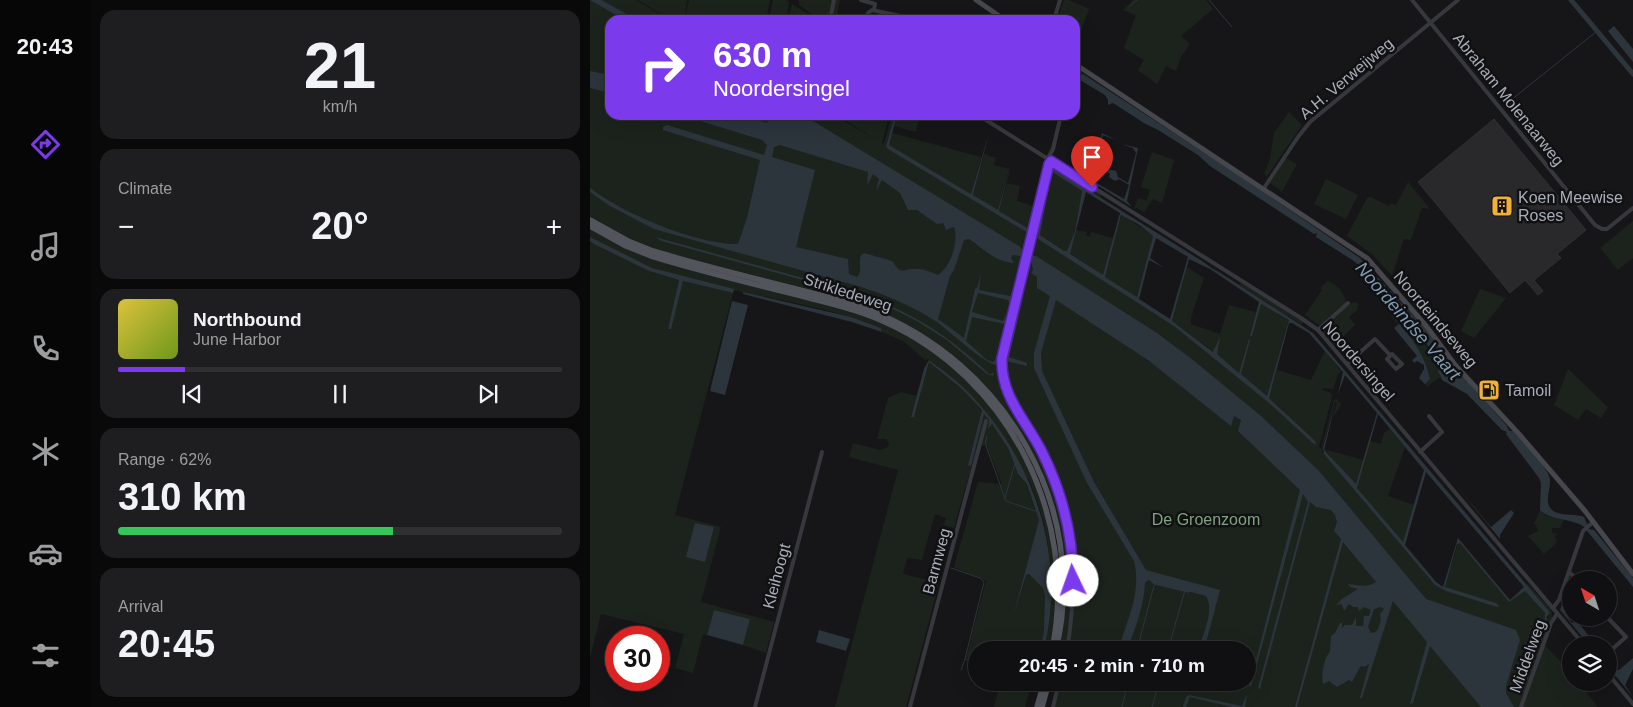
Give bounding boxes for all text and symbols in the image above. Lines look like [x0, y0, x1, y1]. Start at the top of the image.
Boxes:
text: 21 [304, 29, 376, 102]
street label: Abraham Molenaarweg [1450, 30, 1567, 169]
text: 20:43 [17, 34, 73, 59]
street label: A.H. Verweijweg [1296, 34, 1396, 122]
icon: right [630, 35, 695, 100]
text: 630 m [713, 35, 812, 74]
text: Noordersingel [713, 76, 850, 101]
text: km/h [323, 98, 357, 115]
icon: directions [28, 127, 63, 162]
pin [1071, 136, 1113, 187]
icon: arrive [1078, 143, 1106, 171]
text: Climate [118, 180, 172, 197]
place label: Koen Meewise Roses [1518, 189, 1623, 224]
building icon: Koen Meewise Roses [1490, 194, 1514, 218]
text: 20° [311, 205, 369, 247]
text: − [118, 211, 134, 242]
text: + [546, 211, 562, 242]
icon: music [28, 229, 63, 264]
water label: Noordeindse Vaart [1351, 258, 1465, 385]
street label: Noordeindseweg [1391, 268, 1481, 371]
street label: Strikledeweg [802, 270, 894, 315]
text: Northbound [193, 309, 302, 330]
street label: Noordersingel [1320, 318, 1398, 404]
icon: phone [28, 331, 63, 366]
text: June Harbor [193, 331, 281, 348]
fuel station icon: Tamoil [1477, 378, 1501, 402]
icon: previous [178, 380, 206, 408]
icon: pause [326, 380, 354, 408]
icon: next [474, 380, 502, 408]
place label: Tamoil [1505, 382, 1551, 399]
icon: climate [28, 434, 63, 469]
text: Range · 62% [118, 451, 211, 468]
text: 310 km [118, 476, 247, 518]
park label: De Groenzoom [1152, 511, 1260, 528]
street label: Barmweg [920, 526, 953, 596]
icon: car [28, 536, 63, 571]
street label: Kleihoogt [760, 541, 793, 611]
position arrow [1046, 554, 1098, 606]
north arrow [1562, 571, 1618, 626]
map controls [1562, 571, 1617, 691]
text: Arrival [118, 598, 163, 615]
street label: Middelweg [1506, 617, 1549, 695]
text: 20:45 [118, 623, 215, 665]
speed limit sign: 30 [605, 626, 670, 691]
button: layers [1562, 636, 1617, 691]
icon: filters [28, 638, 63, 673]
text: 20:45 · 2 min · 710 m [1019, 655, 1205, 676]

